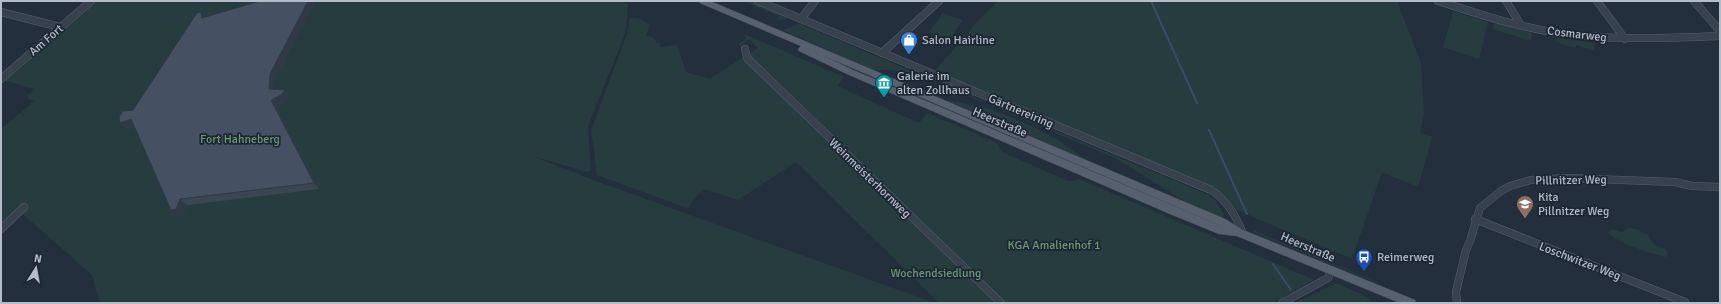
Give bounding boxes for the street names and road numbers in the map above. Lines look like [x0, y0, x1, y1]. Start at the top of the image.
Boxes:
street label: Am Fort [26, 21, 67, 59]
street label: Cosmarweg [1546, 23, 1608, 46]
street label: Gärtnereiring [986, 91, 1056, 132]
street label: Heerstraße [970, 104, 1029, 141]
street label: Weinmeisterhornweg [825, 135, 914, 221]
street label: Pillnitzer Weg [1535, 172, 1607, 189]
street label: Heerstraße [1278, 229, 1337, 266]
street label: Loschwitzer Weg [1537, 239, 1623, 284]

